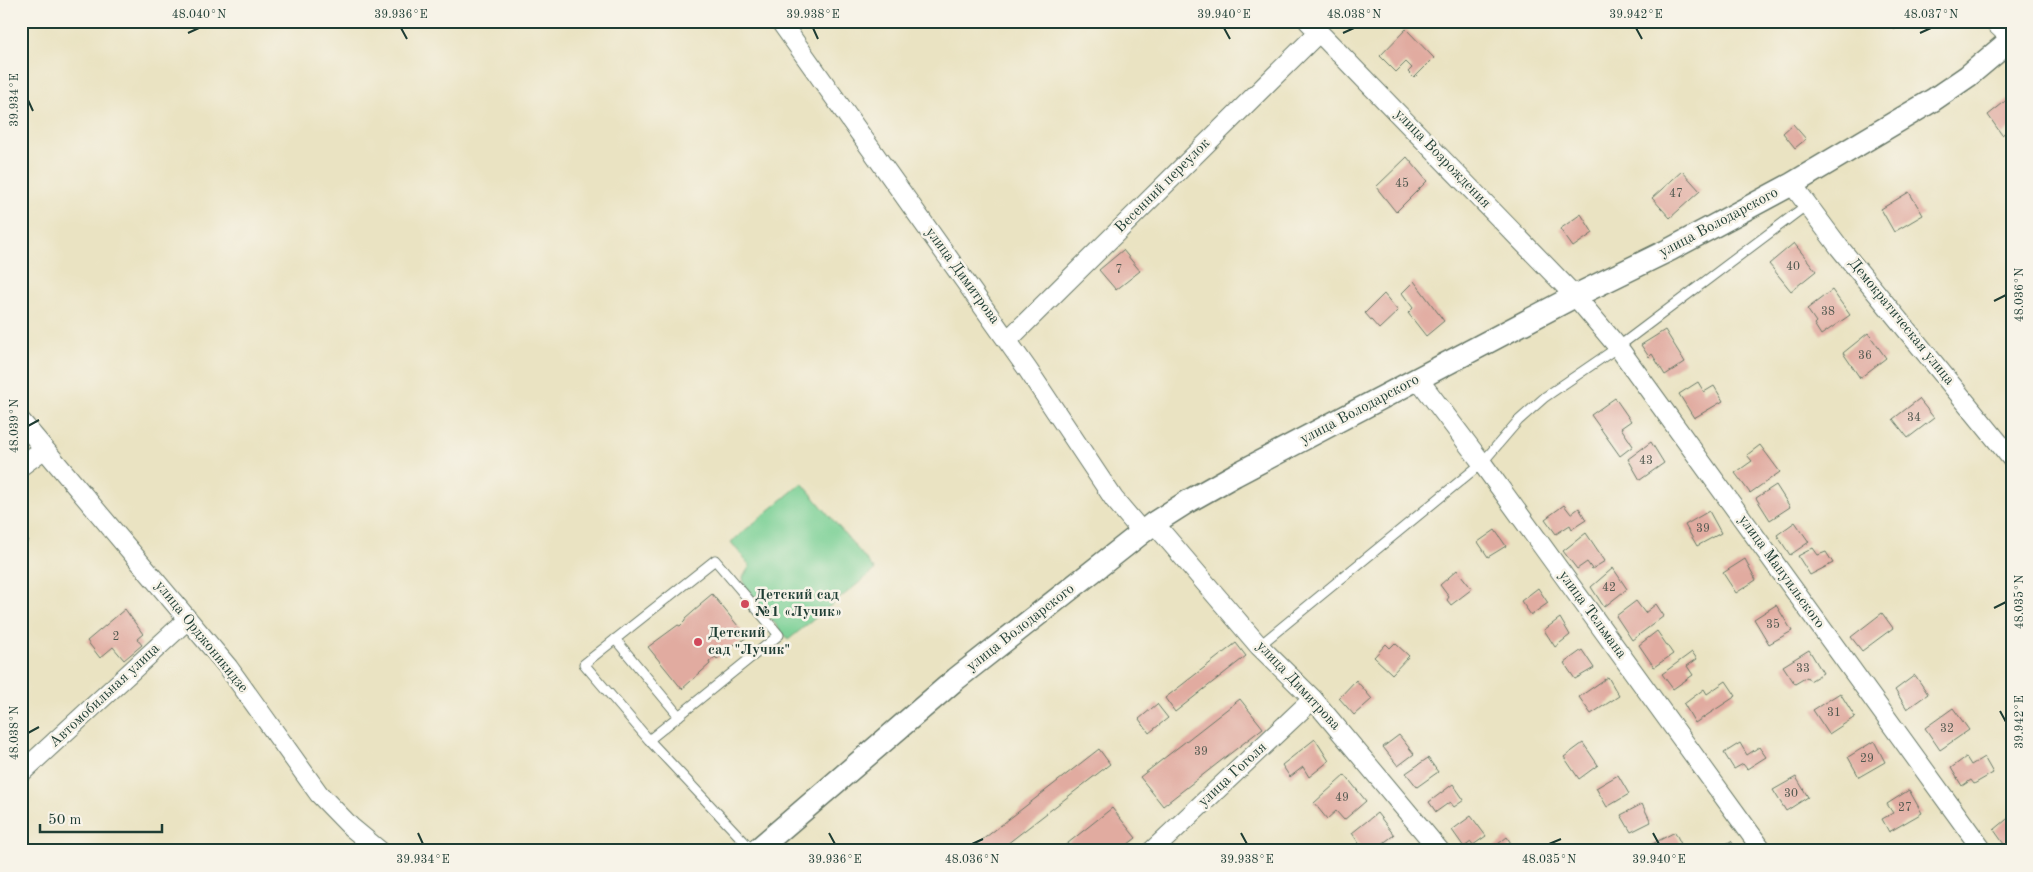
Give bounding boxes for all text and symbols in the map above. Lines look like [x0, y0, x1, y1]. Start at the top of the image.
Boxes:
text: 48.040°N [172, 9, 226, 21]
text: 39.936°E [374, 9, 428, 21]
text: 39.938°E [786, 9, 840, 21]
text: 39.940°E [1197, 9, 1251, 21]
text: 48.038°N [1327, 9, 1381, 21]
text: 39.942°E [1609, 9, 1663, 21]
text: 48.037°N [1904, 9, 1958, 21]
text: 39.934°E [9, 73, 21, 127]
street label: улица Возрождения [1391, 107, 1493, 212]
street label: Весенний переулок [1113, 136, 1213, 236]
house number: 45 [1395, 177, 1409, 190]
street label: улица Володарского [1657, 185, 1781, 261]
house number: 47 [1669, 188, 1683, 200]
street label: улица Димитрова [922, 225, 1002, 328]
street label: Демократическая улица [1845, 256, 1957, 389]
house number: 40 [1786, 261, 1800, 273]
house number: 7 [1116, 264, 1122, 276]
text: 48.036°N [2014, 268, 2026, 322]
house number: 38 [1821, 306, 1835, 318]
house number: 36 [1858, 350, 1872, 362]
street label: улица Володарского [1298, 372, 1422, 448]
text: 48.039°N [9, 399, 21, 453]
house number: 34 [1907, 412, 1921, 424]
house number: 43 [1639, 455, 1653, 467]
street label: улица Мануильского [1735, 513, 1827, 631]
house number: 39 [1696, 523, 1710, 535]
street label: улица Тельмана [1555, 568, 1629, 662]
text: 48.035°N [2013, 575, 2026, 629]
street label: улица Орджоникидзе [152, 578, 251, 696]
street label: улица Володарского [964, 581, 1078, 675]
house number: 42 [1602, 582, 1616, 594]
place label: Детский сад №1 «Лучик» [755, 588, 842, 620]
marker: Детский сад №1 «Лучик» [739, 598, 751, 610]
house number: 35 [1766, 618, 1780, 631]
place label: Детский сад "Лучик" [708, 626, 790, 658]
house number: 2 [113, 631, 119, 643]
marker: Детский сад "Лучик" [692, 636, 704, 648]
street label: улица Димитрова [1253, 639, 1343, 734]
street label: Автомобильная улица [47, 641, 163, 751]
house number: 33 [1796, 663, 1810, 675]
text: 39.942°E [2014, 695, 2026, 749]
text: 48.038°N [9, 706, 21, 760]
house number: 31 [1827, 707, 1841, 719]
house number: 32 [1940, 723, 1954, 735]
street label: улица Гоголя [1196, 740, 1270, 810]
house number: 39 [1194, 746, 1208, 758]
house number: 29 [1860, 753, 1874, 765]
house number: 30 [1784, 788, 1798, 800]
house number: 49 [1335, 792, 1349, 804]
scale bar [40, 802, 162, 834]
house number: 27 [1898, 802, 1912, 814]
text: 50 m [48, 813, 82, 828]
text: 48.035°N [1522, 853, 1576, 866]
text: 39.934°E [396, 854, 450, 866]
text: 39.936°E [808, 854, 862, 866]
text: 48.036°N [945, 854, 999, 866]
text: 39.938°E [1220, 854, 1274, 866]
text: 39.940°E [1632, 854, 1686, 866]

